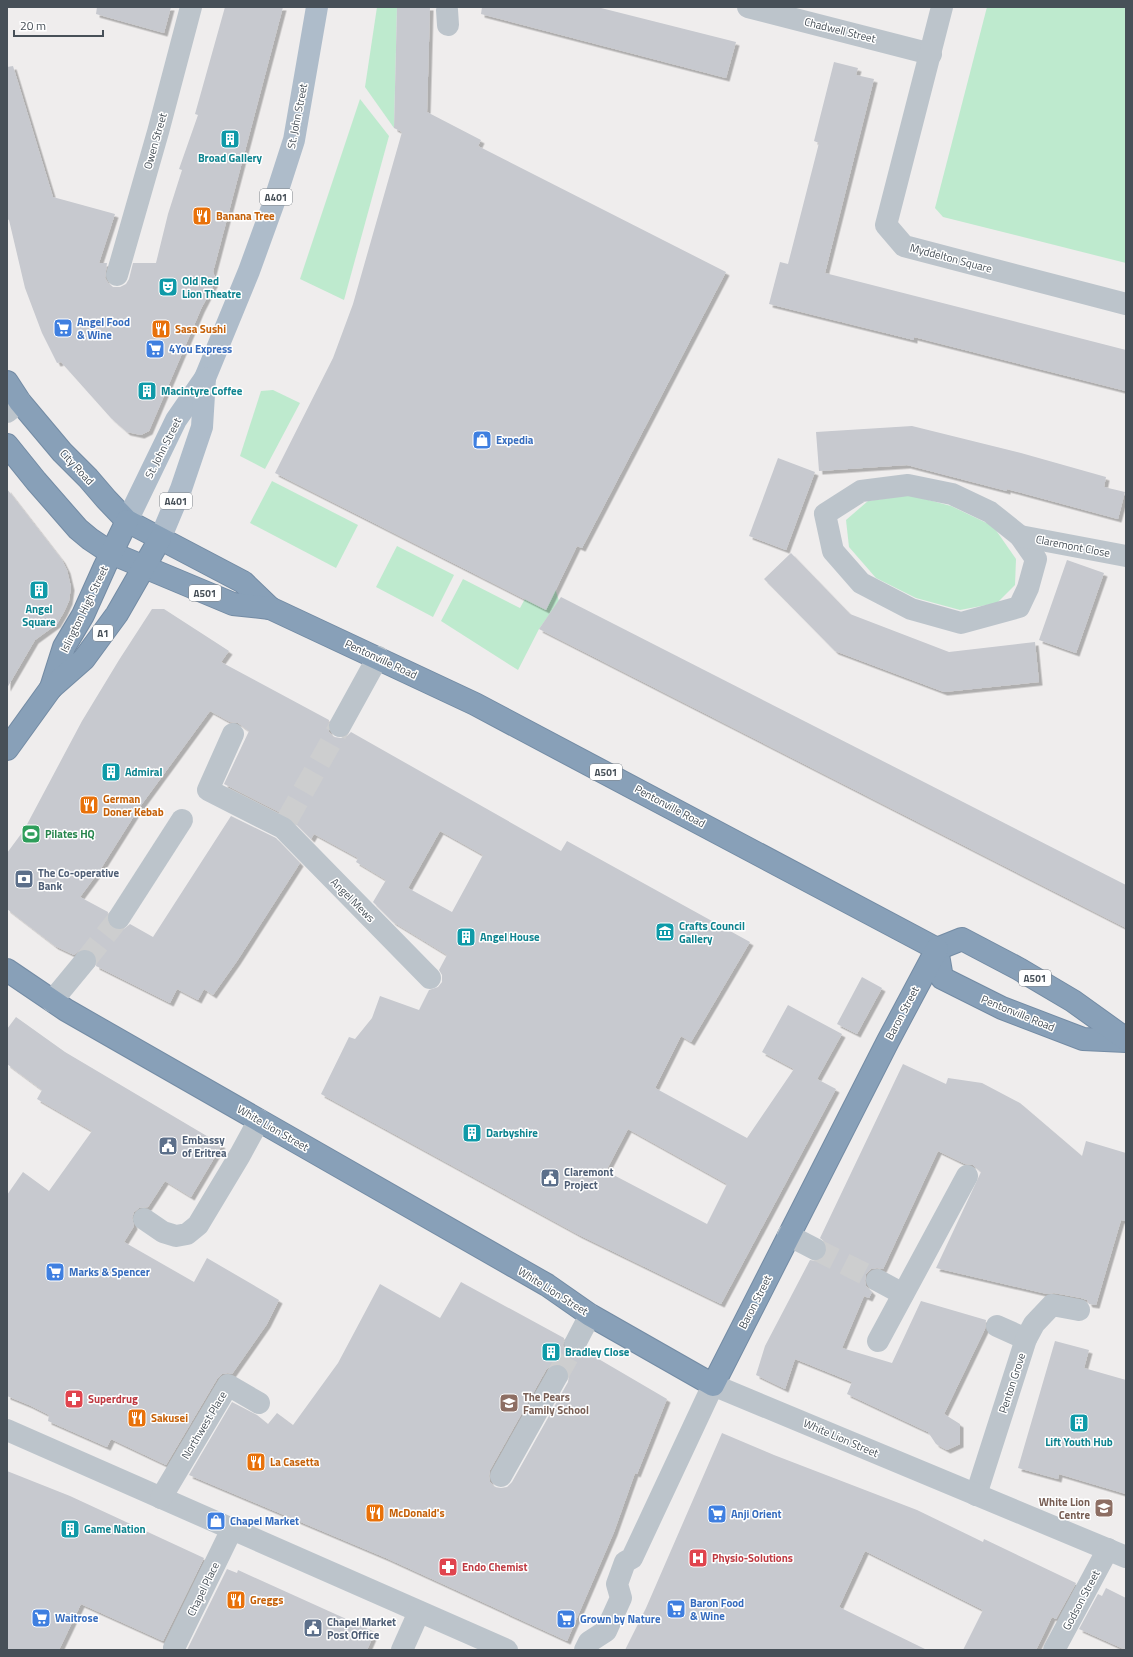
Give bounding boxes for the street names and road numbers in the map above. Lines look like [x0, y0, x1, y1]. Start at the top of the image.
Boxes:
street label: Chadwell Street [803, 13, 877, 47]
street label: St. John Street [283, 82, 311, 150]
street label: Owen Street [139, 111, 171, 171]
road number: A401 [260, 189, 292, 205]
street label: Myddelton Square [908, 239, 994, 277]
street label: St. John Street [141, 415, 185, 481]
street label: City Road [56, 446, 98, 489]
road number: A401 [160, 493, 192, 509]
street label: Claremont Close [1034, 531, 1112, 561]
street label: Islington High Street [56, 563, 112, 655]
road number: A501 [189, 585, 221, 601]
road number: A1 [93, 625, 113, 641]
street label: Pentonville Road [342, 635, 420, 683]
road number: A501 [590, 764, 622, 780]
street label: Pentonville Road [632, 781, 708, 831]
street label: Angel Mews [327, 874, 379, 926]
road number: A501 [1019, 970, 1051, 986]
street label: Baron Street [881, 983, 923, 1043]
street label: Pentonville Road [979, 991, 1057, 1035]
street label: White Lion Street [234, 1101, 312, 1155]
street label: White Lion Street [515, 1263, 591, 1319]
street label: Baron Street [735, 1272, 775, 1332]
street label: Penton Grove [995, 1350, 1029, 1415]
street label: Northwest Place [177, 1388, 231, 1462]
street label: White Lion Street [801, 1415, 881, 1461]
street label: Chapel Place [183, 1559, 223, 1619]
street label: Godson Street [1058, 1567, 1104, 1633]

